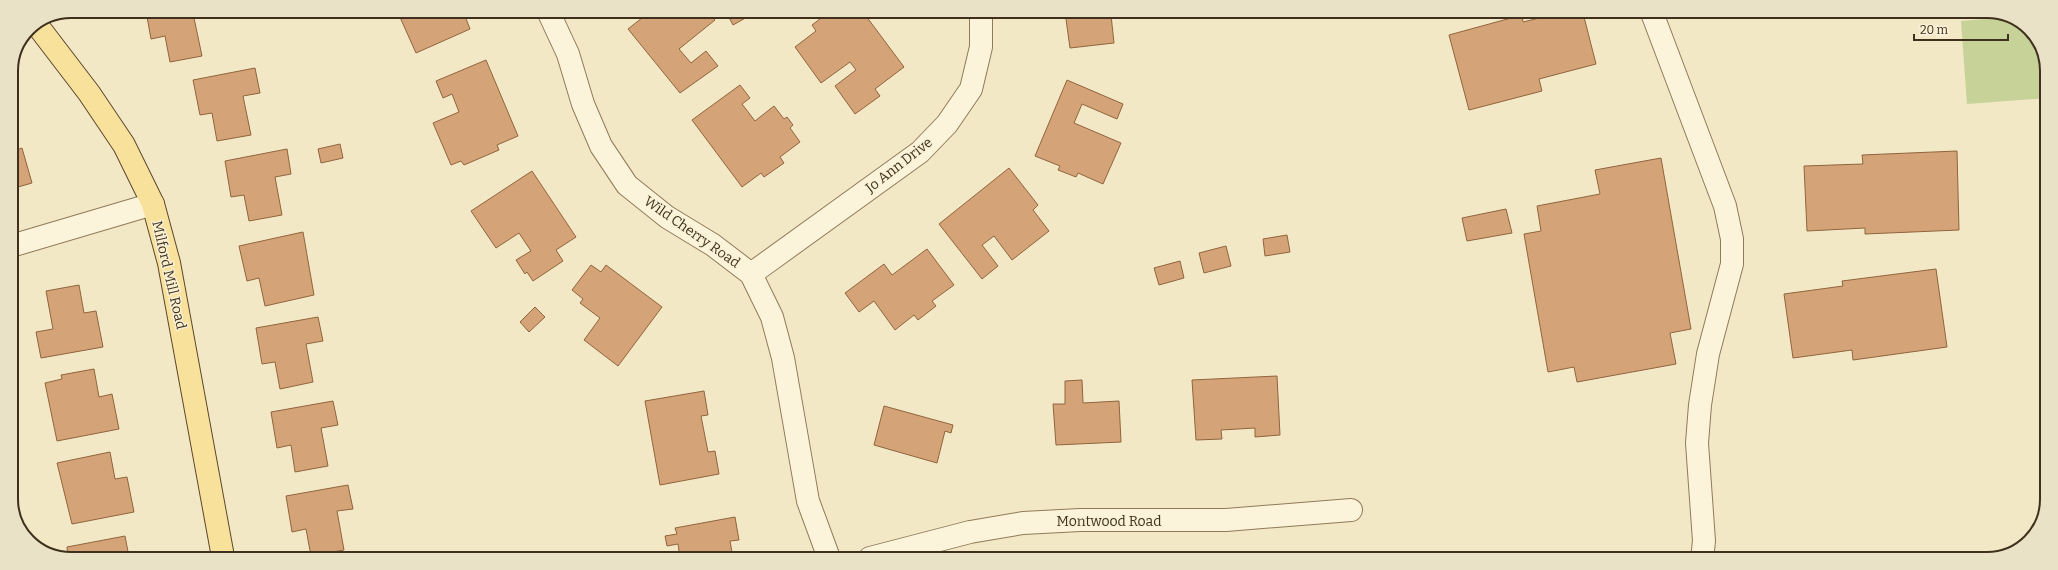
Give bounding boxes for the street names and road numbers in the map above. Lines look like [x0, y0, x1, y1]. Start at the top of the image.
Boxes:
street label: Jo Ann Drive [861, 134, 936, 197]
street label: Wild Cherry Road [641, 192, 743, 272]
street label: Milford Mill Road [148, 219, 190, 331]
street label: Montwood Road [1056, 513, 1162, 530]

